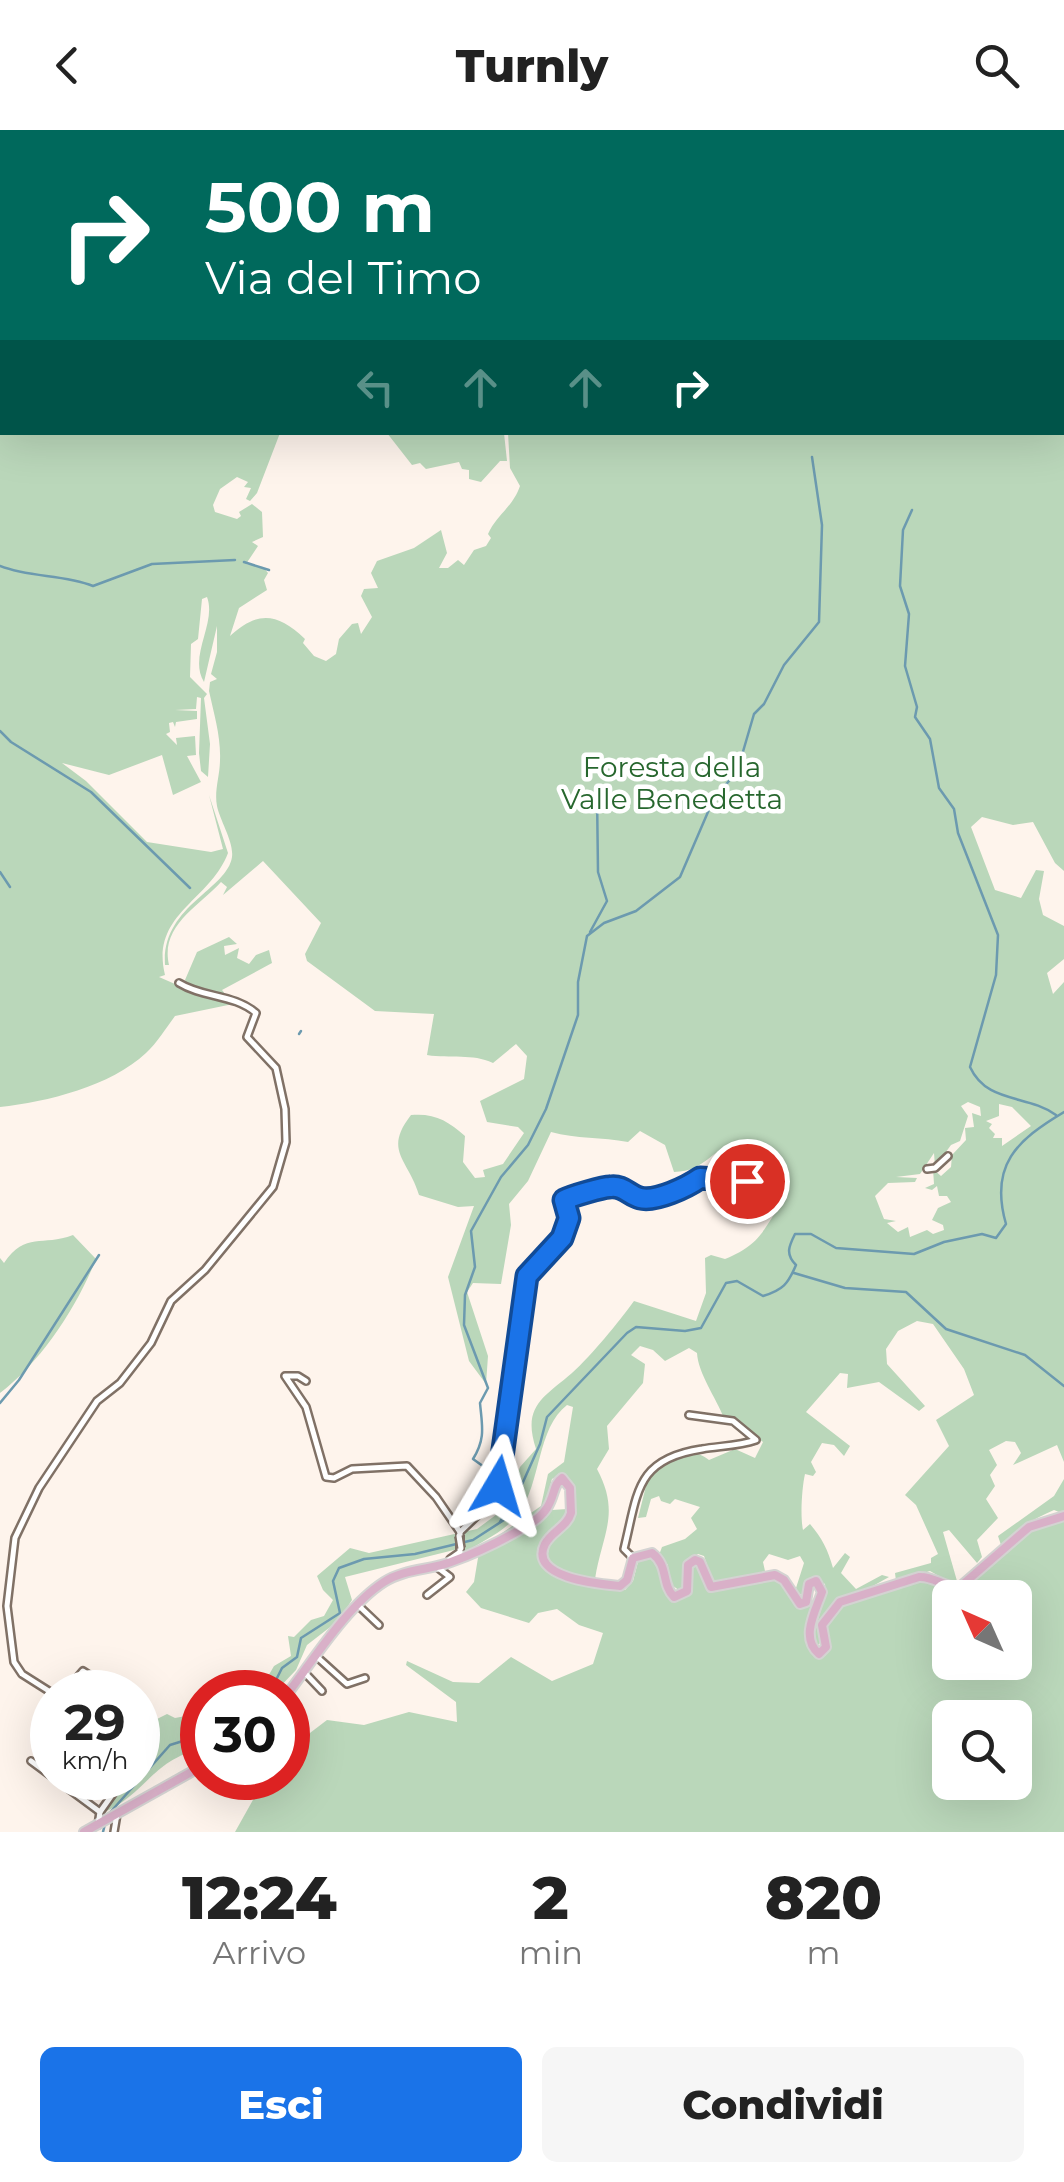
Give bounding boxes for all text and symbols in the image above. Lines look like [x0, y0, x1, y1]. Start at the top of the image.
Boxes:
icon: back [40, 38, 95, 93]
text: Turnly [456, 38, 608, 93]
icon: search [969, 38, 1024, 93]
text: 500 m [205, 164, 435, 250]
icon: right [40, 170, 170, 300]
text: Via del Timo [205, 250, 482, 305]
icon: left [348, 360, 403, 415]
icon: ahead [453, 360, 508, 415]
icon: ahead [558, 360, 613, 415]
icon: right [663, 360, 718, 415]
park label: Foresta della Valle Benedetta [561, 750, 783, 816]
pin [705, 1139, 790, 1224]
icon: arrive [720, 1154, 775, 1209]
position arrow [446, 1434, 550, 1538]
north arrow [932, 1580, 1032, 1680]
map controls [932, 1580, 1032, 1800]
speed limit sign: 30 [180, 1670, 310, 1800]
text: 29 [64, 1692, 126, 1753]
button: search [932, 1700, 1032, 1800]
text: km/h [62, 1745, 128, 1775]
text: 12:24 [182, 1861, 337, 1934]
text: 2 [533, 1861, 569, 1934]
text: 820 [765, 1861, 882, 1934]
text: Arrivo [213, 1933, 306, 1972]
text: min [519, 1933, 583, 1972]
text: m [806, 1933, 840, 1972]
button: Esci [40, 2047, 522, 2162]
button: Condividi [542, 2047, 1024, 2162]

